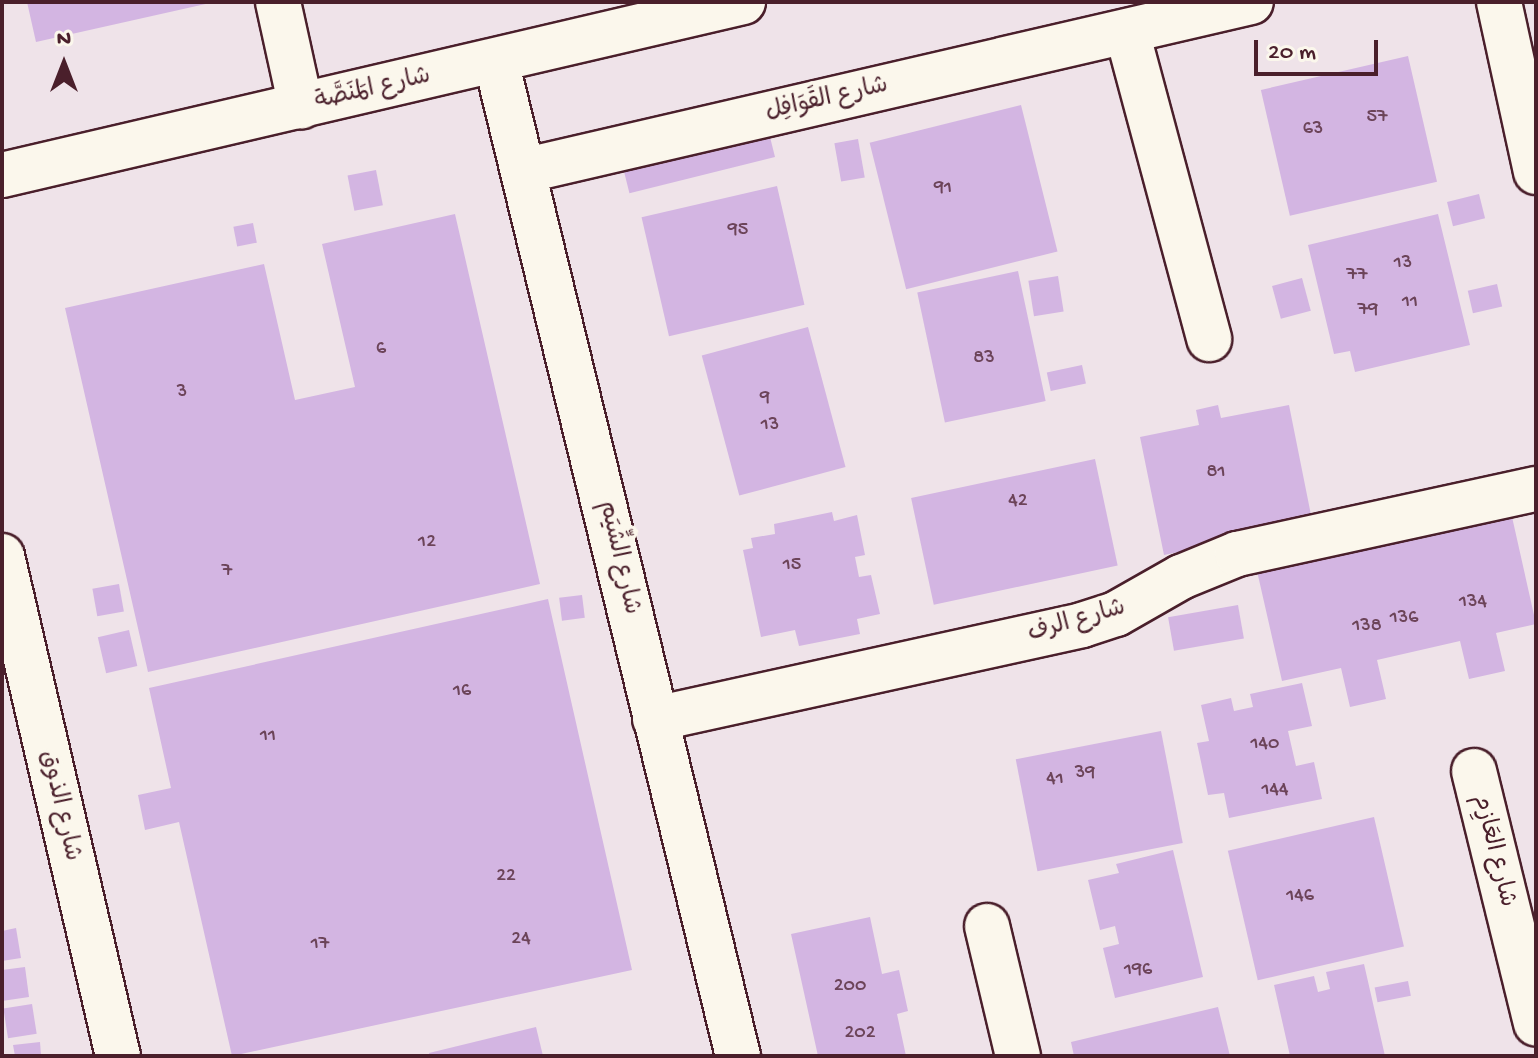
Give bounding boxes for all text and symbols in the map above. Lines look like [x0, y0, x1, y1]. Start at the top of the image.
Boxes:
north arrow [24, 24, 104, 104]
scale bar [1258, 24, 1382, 74]
text: N [57, 27, 71, 53]
text: 20 m [1268, 39, 1316, 68]
street label: شارع المَنَصَّة [312, 63, 434, 117]
street label: شارع القَوَافِل [763, 72, 891, 128]
house number: 57 [1367, 105, 1387, 129]
house number: 63 [1303, 117, 1323, 141]
house number: 91 [934, 176, 952, 200]
house number: 95 [728, 218, 748, 242]
house number: 13 [1394, 251, 1412, 275]
house number: 77 [1347, 263, 1367, 287]
house number: 11 [1402, 290, 1418, 314]
house number: 79 [1358, 298, 1378, 322]
house number: 6 [376, 337, 386, 361]
house number: 83 [973, 346, 995, 370]
house number: 3 [177, 380, 187, 404]
house number: 9 [760, 386, 770, 410]
house number: 13 [761, 413, 779, 437]
house number: 81 [1206, 460, 1226, 484]
house number: 42 [1008, 489, 1028, 513]
street label: شارع الشِّيَم [591, 498, 645, 618]
house number: 12 [418, 530, 436, 554]
house number: 15 [783, 553, 801, 577]
house number: 7 [222, 559, 232, 583]
house number: 134 [1459, 590, 1487, 614]
street label: شارع الرف [1025, 594, 1129, 650]
house number: 136 [1390, 606, 1418, 630]
house number: 138 [1352, 614, 1382, 638]
house number: 16 [453, 679, 471, 703]
house number: 11 [260, 724, 276, 748]
house number: 140 [1251, 732, 1279, 756]
street label: شارع الذوق [32, 748, 86, 864]
house number: 39 [1075, 761, 1095, 785]
house number: 41 [1046, 767, 1064, 791]
house number: 144 [1261, 778, 1289, 802]
street label: شارع العَازِم [1465, 792, 1521, 910]
house number: 22 [496, 864, 516, 888]
house number: 146 [1286, 884, 1314, 908]
house number: 24 [511, 927, 531, 951]
house number: 17 [311, 932, 329, 956]
house number: 196 [1124, 958, 1152, 982]
house number: 200 [834, 974, 866, 998]
house number: 202 [845, 1021, 875, 1045]

